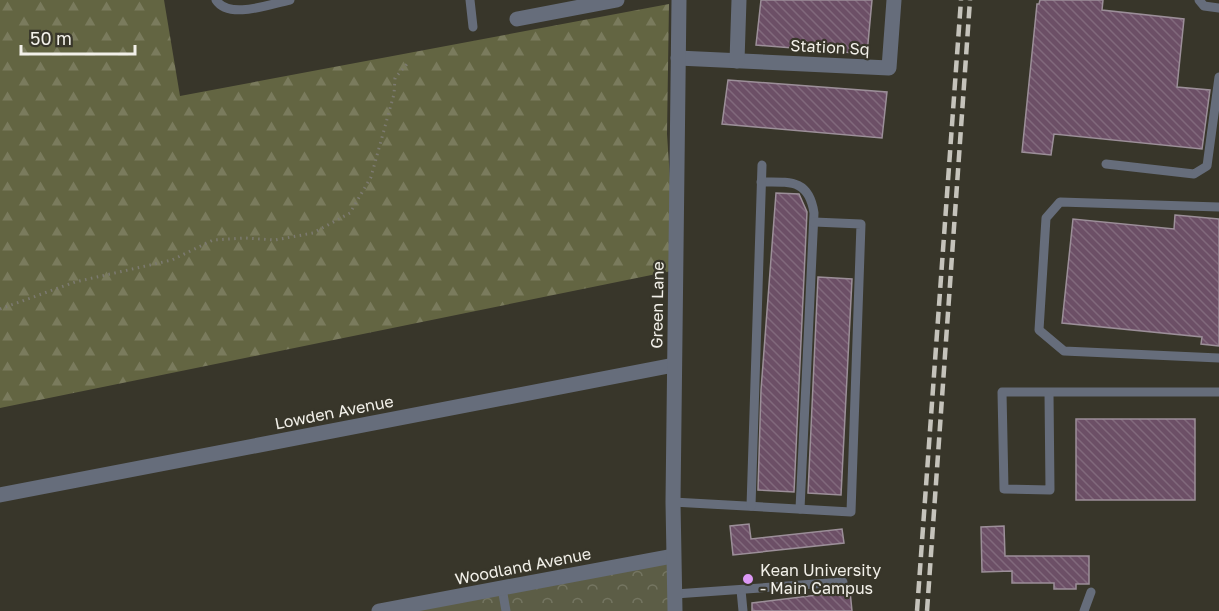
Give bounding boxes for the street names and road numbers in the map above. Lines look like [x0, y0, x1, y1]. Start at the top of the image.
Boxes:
street label: Station Sq [790, 35, 870, 59]
street label: Green Lane [646, 261, 668, 349]
street label: Lowden Avenue [273, 391, 395, 433]
street label: Woodland Avenue [453, 543, 593, 589]

